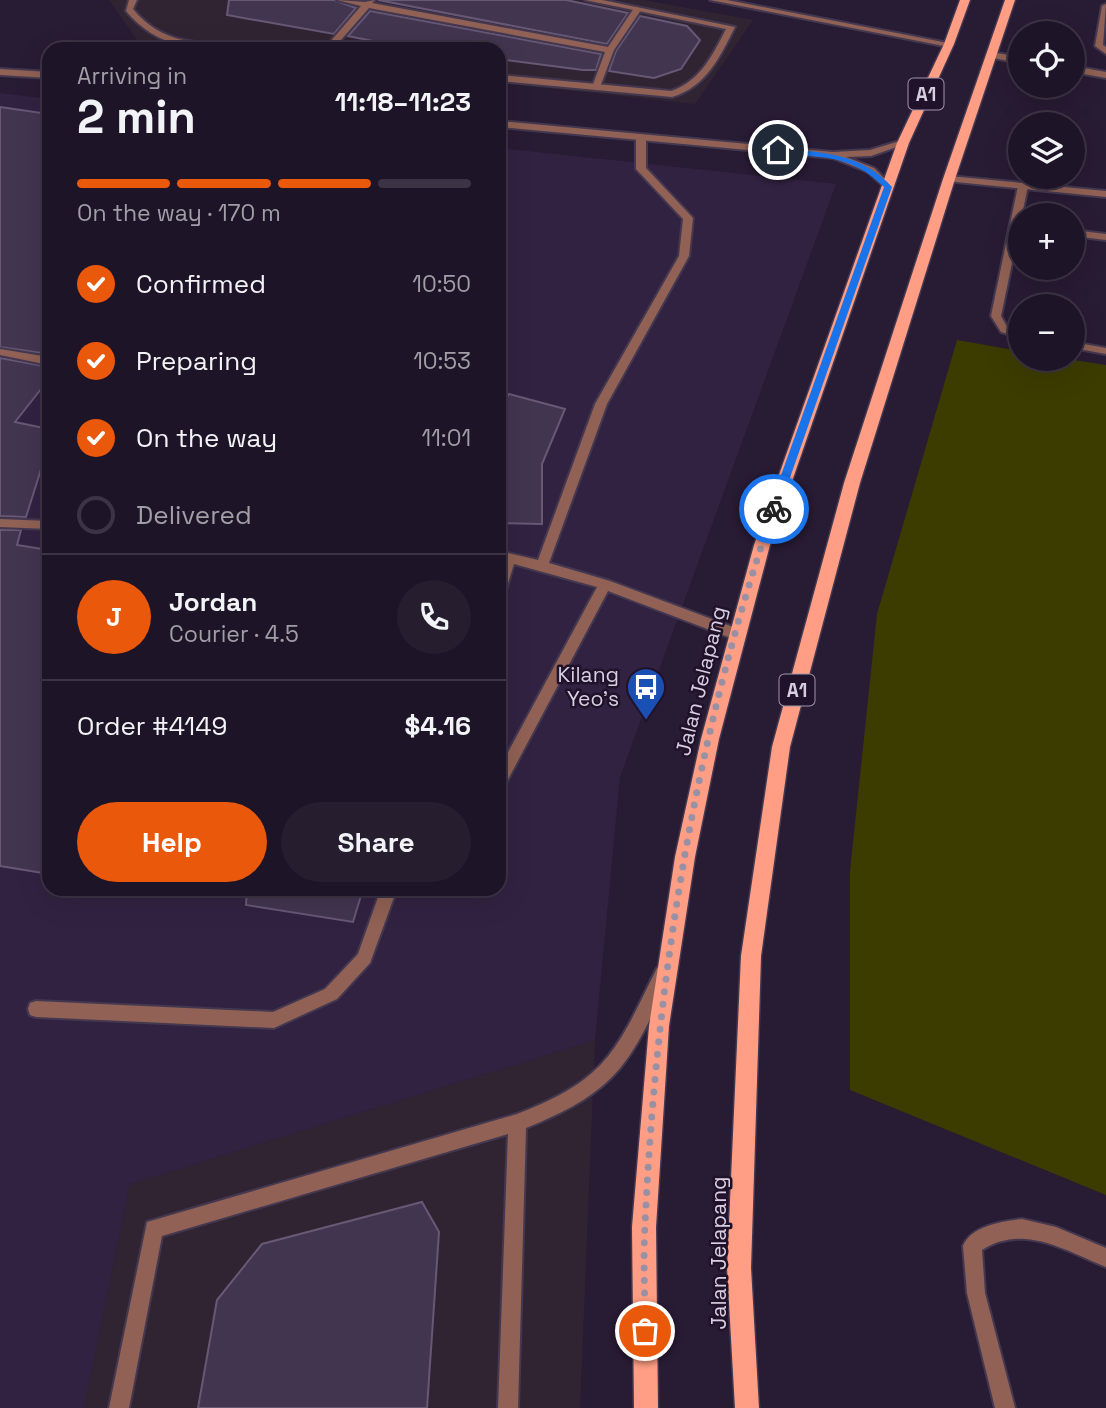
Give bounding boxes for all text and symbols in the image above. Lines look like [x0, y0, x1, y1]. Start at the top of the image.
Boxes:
map controls [1008, 21, 1085, 371]
button: locate [1008, 21, 1085, 98]
text: Arriving in [77, 61, 187, 91]
road number: A1 [908, 78, 944, 110]
text: 11:18–11:23 [335, 85, 471, 119]
text: 2 min [77, 88, 196, 146]
button: layers [1008, 112, 1085, 189]
pin [748, 120, 808, 180]
icon: home [759, 131, 797, 169]
text: On the way · 170 m [77, 198, 281, 228]
button: + [1008, 203, 1085, 280]
icon: check [77, 265, 115, 303]
text: Confirmed [136, 267, 266, 301]
text: 10:50 [412, 269, 471, 299]
button: − [1008, 294, 1085, 371]
icon: check [77, 342, 115, 380]
text: Preparing [136, 344, 257, 378]
text: 10:53 [413, 346, 471, 376]
icon: check [77, 419, 115, 457]
text: On the way [136, 421, 277, 455]
text: 11:01 [422, 423, 471, 453]
courier [739, 474, 809, 544]
icon: bike [755, 490, 793, 528]
text: Delivered [136, 498, 252, 532]
button: phone [397, 580, 471, 654]
text: Jordan [169, 585, 257, 619]
text: J [106, 600, 122, 634]
street label: Jalan Jelapang [669, 603, 732, 758]
text: Courier · 4.5 [169, 619, 299, 649]
place label: Kilang Yeo's [557, 661, 619, 712]
bus stop icon: Kilang Yeo's [625, 666, 667, 721]
road number: A1 [780, 674, 814, 706]
text: Order #4149 [77, 709, 227, 743]
text: $4.16 [404, 709, 471, 743]
button: Help [77, 802, 267, 882]
button: Share [281, 802, 471, 882]
street label: Jalan Jelapang [705, 1176, 732, 1330]
pin [615, 1301, 675, 1361]
icon: bag [626, 1312, 664, 1350]

